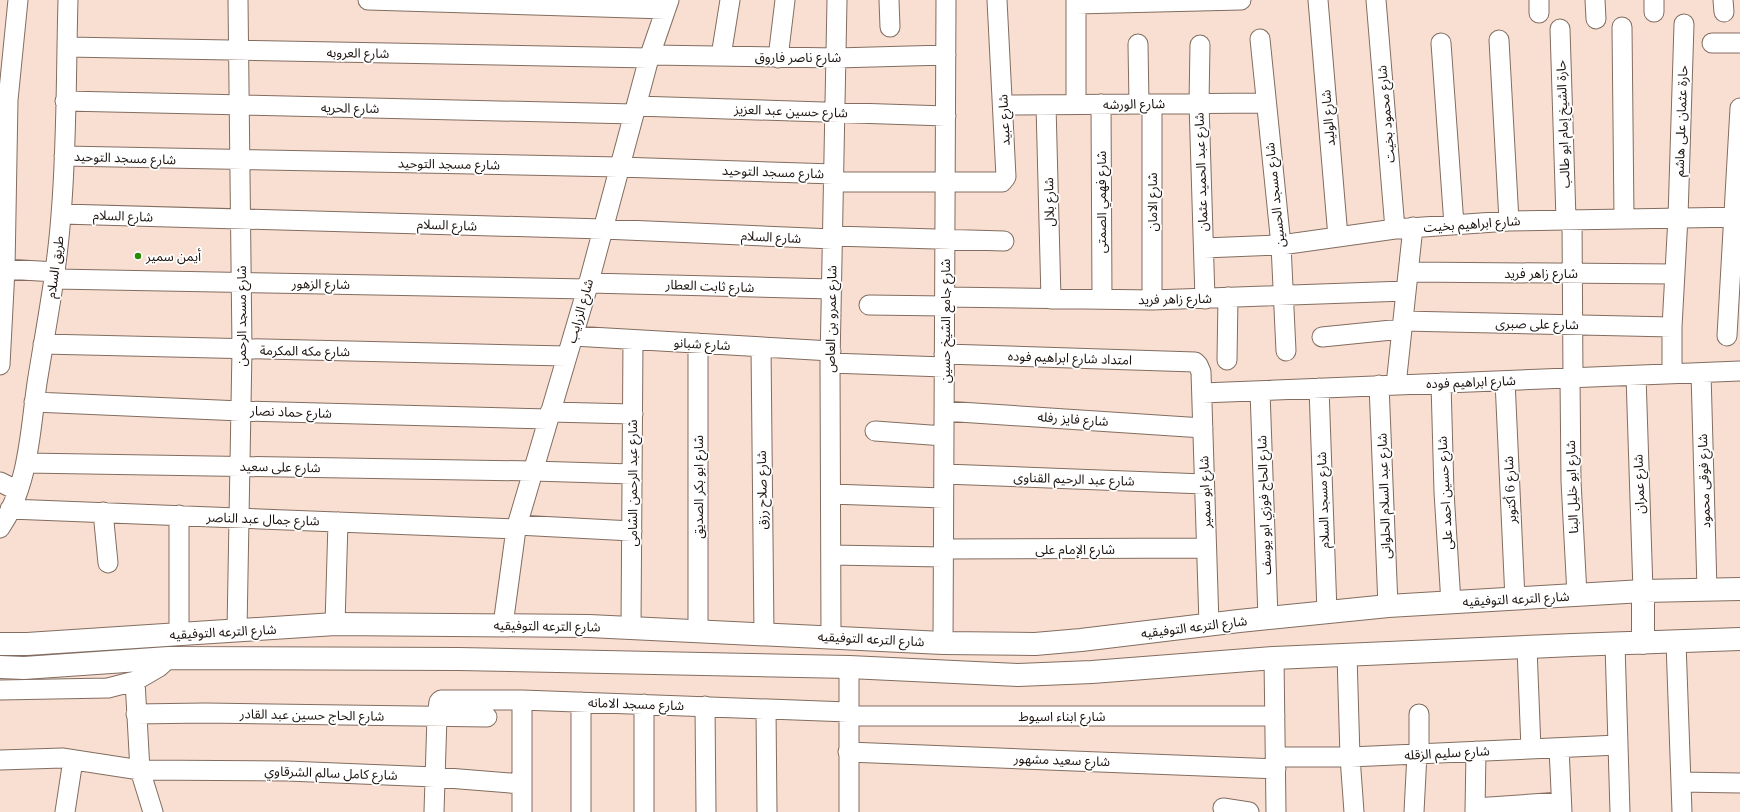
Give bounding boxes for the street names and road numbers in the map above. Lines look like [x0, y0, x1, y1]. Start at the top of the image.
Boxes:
street label: شارع العروبه [326, 44, 390, 64]
street label: شارع ناصر فاروق [755, 49, 841, 68]
street label: حارة الشيخ إمام ابو طالب [1552, 59, 1576, 188]
street label: شارع محمود بخيت [1373, 64, 1401, 164]
street label: حارة عثمان على هاشم [1671, 65, 1693, 177]
street label: شارع الوليد [1317, 89, 1341, 147]
street label: شارع عبيد [994, 94, 1016, 146]
street label: شارع الورشه [1103, 95, 1165, 115]
street label: شارع الحريه [321, 99, 379, 119]
street label: شارع حسين عبد العزيز [733, 100, 848, 123]
street label: شارع عبد الحميد عثمان [1190, 112, 1214, 232]
street label: شارع مسجد الحسين [1261, 141, 1291, 248]
street label: شارع مسجد التوحيد [74, 148, 176, 170]
street label: شارع فهمي الصمتى [1093, 151, 1112, 253]
street label: شارع مسجد التوحيد [398, 155, 500, 175]
street label: شارع مسجد التوحيد [722, 162, 824, 184]
street label: شارع الامان [1144, 173, 1163, 231]
street label: شارع بلال [1040, 177, 1060, 227]
street label: شارع السلام [92, 206, 153, 228]
street label: شارع ابراهيم بخيت [1423, 212, 1521, 238]
street label: شارع السلام [416, 215, 477, 237]
street label: شارع السلام [740, 227, 802, 249]
street label: طريق السلام [42, 234, 69, 300]
street label: شارع جامع الشيخ حسين [937, 259, 956, 383]
street label: شارع مسجد الرحمن [233, 265, 252, 367]
street label: شارع عمرو بن العاص [822, 265, 842, 373]
street label: شارع زاهر فريد [1504, 265, 1578, 284]
street label: شارع الزهور [291, 275, 350, 295]
street label: شارع ثابت العطار [664, 276, 755, 298]
street label: شارع الزرايب [563, 277, 599, 346]
street label: شارع زاهر فريد [1138, 290, 1212, 310]
street label: شارع على صبرى [1495, 315, 1579, 335]
street label: شارع شبانو [673, 334, 731, 356]
street label: شارع مكه المكرمة [260, 342, 350, 362]
street label: امتداد شارع ابراهيم فوده [1008, 347, 1132, 371]
street label: شارع ابراهيم فوده [1426, 372, 1516, 394]
street label: شارع حماد نصار [249, 402, 332, 424]
street label: شارع فايز رفله [1037, 408, 1109, 432]
street label: شارع عبد الرحمن الشامى [624, 420, 643, 546]
street label: شارع عبد السلام الحلوانى [1373, 433, 1397, 559]
street label: شارع فوقى محمود [1694, 433, 1716, 529]
street label: شارع ابو بكر الصديق [690, 435, 709, 539]
street label: شارع الحاج فوزي ابو يوسف [1253, 435, 1277, 575]
street label: شارع حسين احمد على [1434, 436, 1458, 550]
street label: شارع ابو خليل البنا [1562, 440, 1584, 534]
street label: شارع صلاح رزق [753, 450, 773, 530]
street label: شارع مسجد السلام [1313, 451, 1335, 549]
street label: شارع عمران [1629, 454, 1651, 514]
street label: شارع ابو سمير [1195, 455, 1217, 530]
street label: شارع 6 أكتوبر [1500, 456, 1522, 525]
street label: شارع على سعيد [239, 458, 321, 478]
street label: شارع عبد الرحيم القناوى [1013, 468, 1135, 492]
street label: شارع جمال عبد الناصر [205, 508, 320, 531]
street label: شارع الإمام على [1035, 541, 1115, 560]
street label: شارع الترعه التوفيقيه [1462, 588, 1570, 612]
street label: شارع الترعه التوفيقيه [1140, 612, 1248, 644]
street label: شارع الترعه التوفيقيه [493, 617, 601, 637]
street label: شارع الترعه التوفيقيه [169, 621, 277, 645]
street label: شارع الترعه التوفيقيه [817, 628, 925, 652]
street label: شارع مسجد الامانه [587, 694, 684, 716]
street label: شارع الحاج حسين عبد القادر [239, 705, 384, 727]
street label: شارع ابناء اسيوط [1019, 708, 1105, 727]
street label: شارع سليم الزقله [1404, 742, 1490, 766]
street label: شارع سعيد مشهور [1013, 750, 1110, 772]
street label: شارع كامل سالم الشرقاوي [264, 762, 398, 786]

